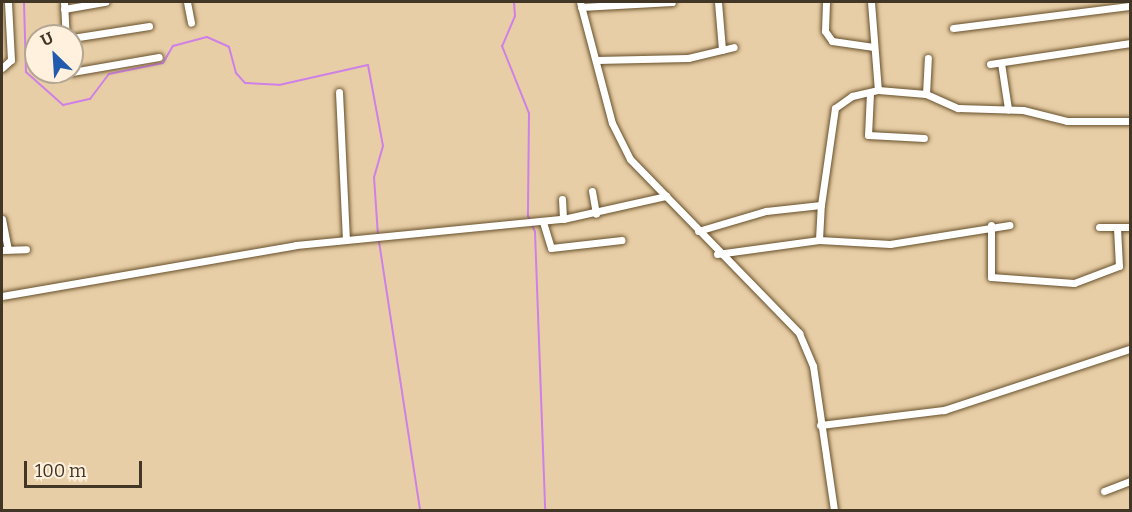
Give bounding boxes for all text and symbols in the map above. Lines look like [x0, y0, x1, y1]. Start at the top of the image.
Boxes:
north arrow [24, 24, 84, 84]
text: U [38, 28, 56, 50]
scale bar [27, 449, 146, 487]
text: 100 m [35, 460, 86, 482]

